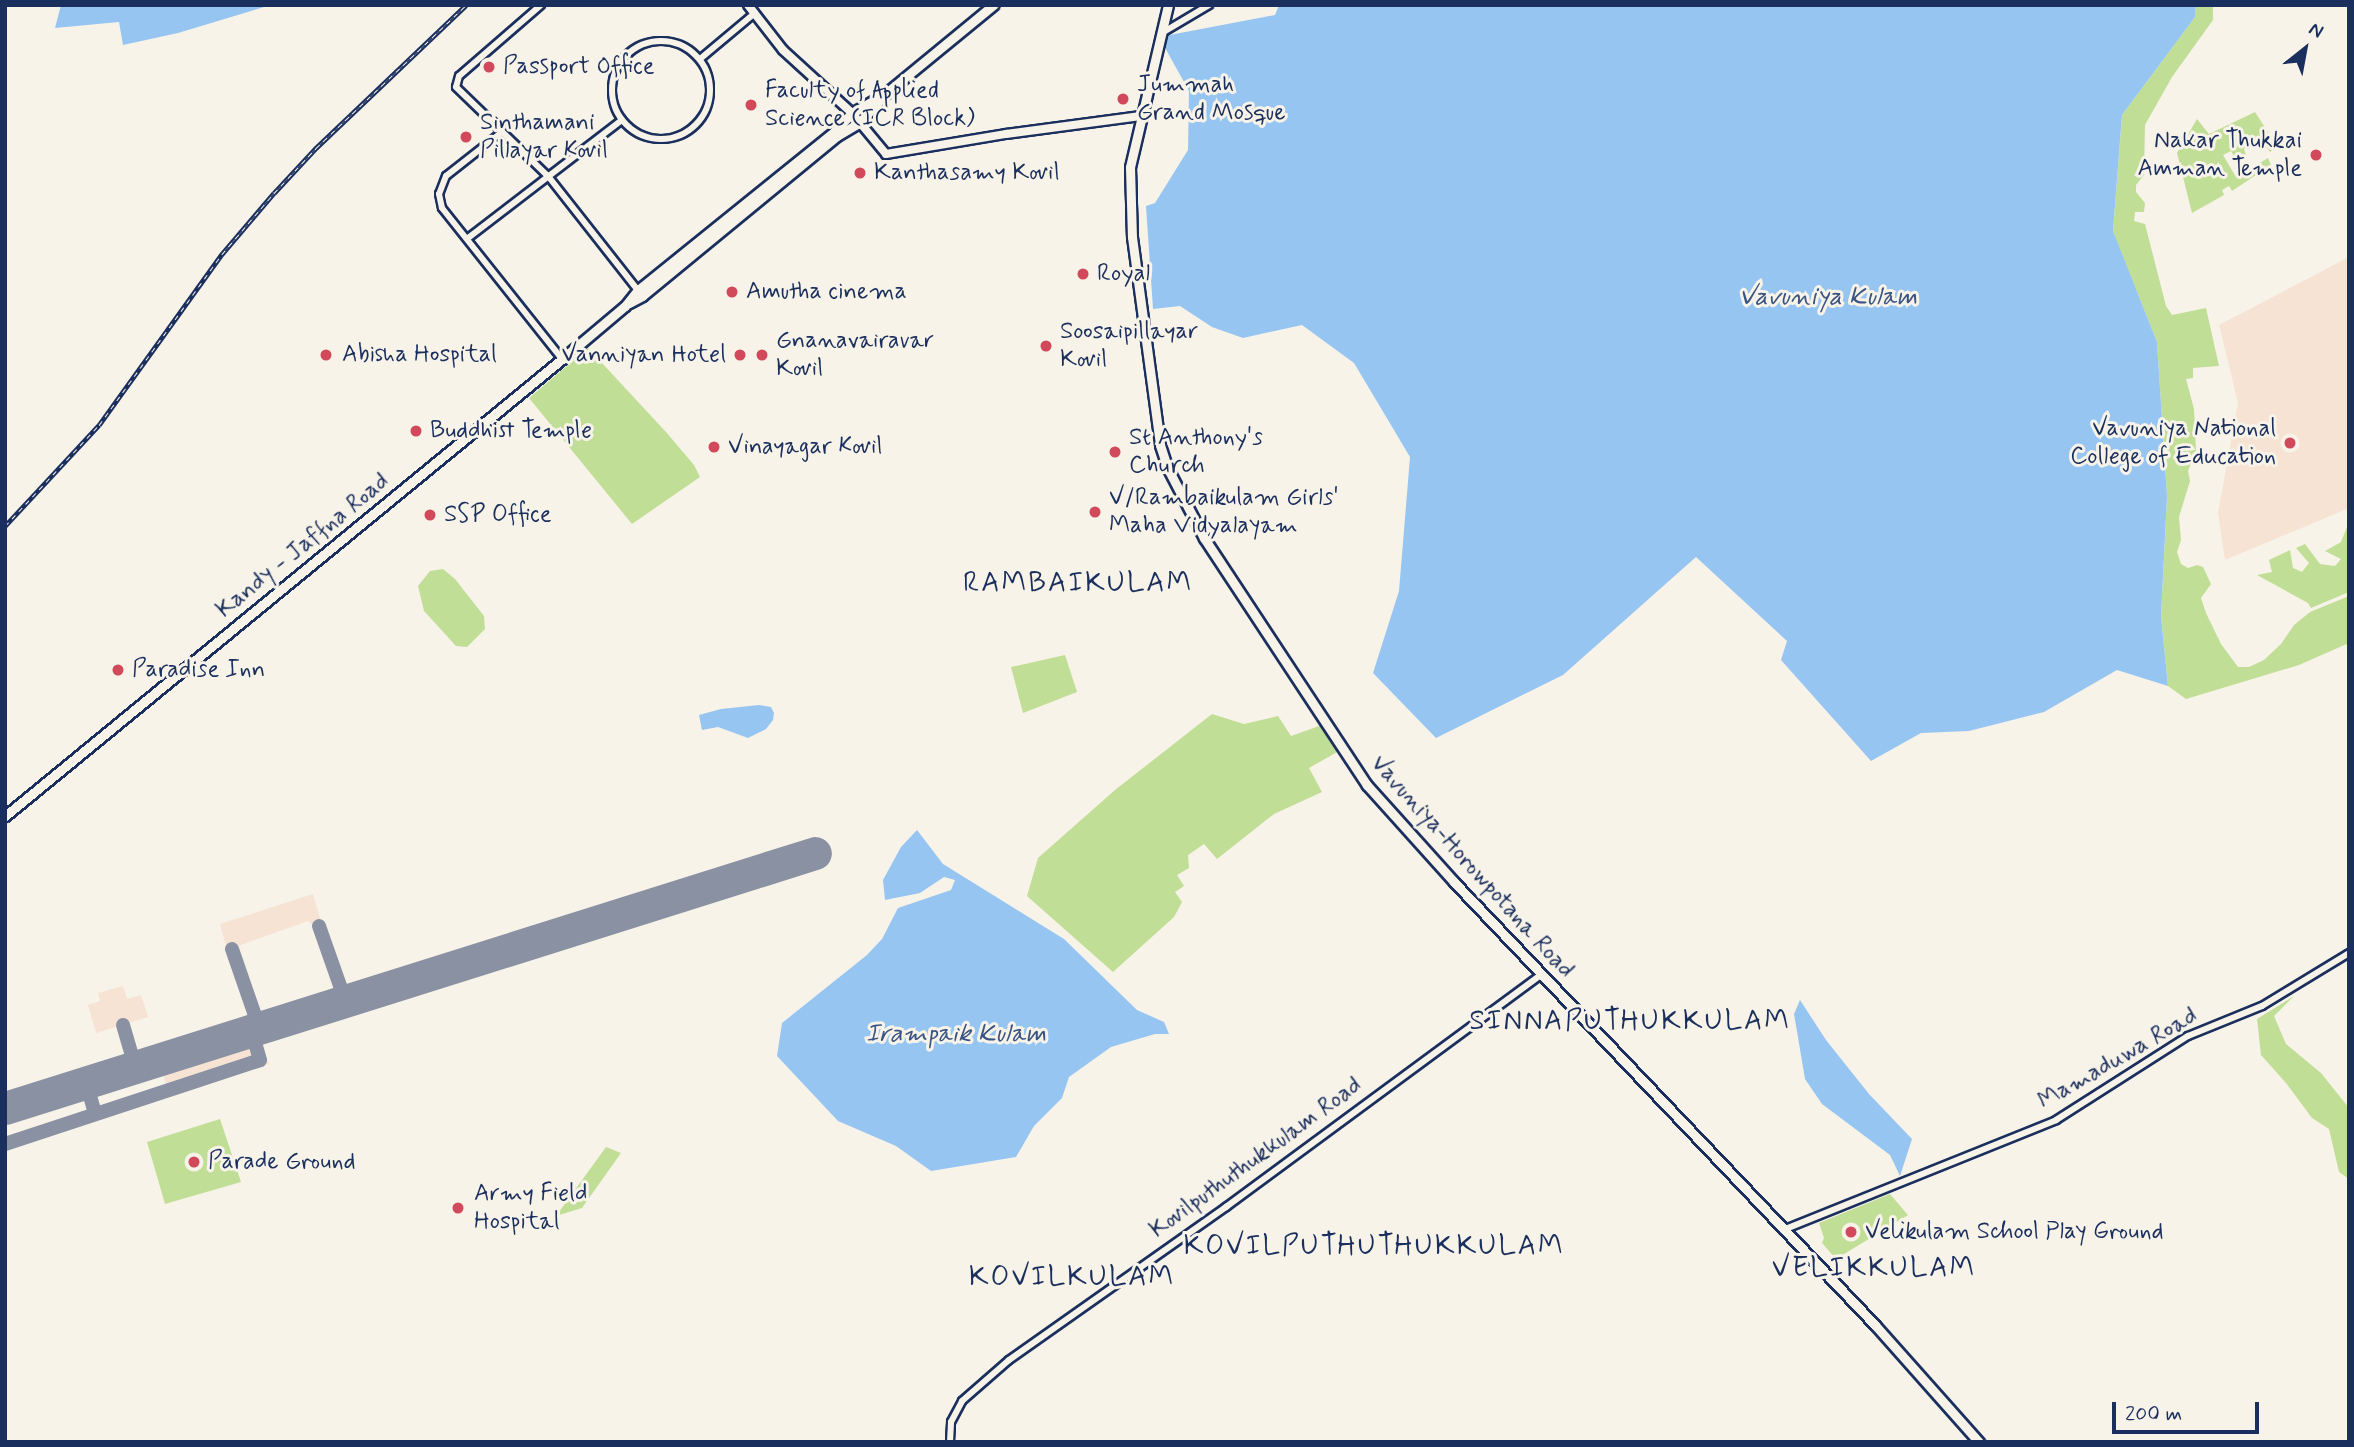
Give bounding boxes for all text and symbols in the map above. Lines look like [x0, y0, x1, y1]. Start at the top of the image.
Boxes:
north arrow [2270, 14, 2340, 84]
text: N [2304, 17, 2328, 45]
place label: Passport Office [503, 53, 656, 81]
marker: Passport Office [481, 59, 497, 75]
place label: Jummah Grand Mosque [1137, 71, 1287, 127]
place label: Faculty of Applied Science (ICR Block) [765, 77, 973, 133]
marker: Jummah Grand Mosque [1115, 91, 1131, 107]
marker: Faculty of Applied Science (ICR Block) [743, 97, 759, 113]
place label: Sinthamani Pillayar Kovil [480, 109, 611, 165]
place label: Nakar Thukkai Amman Temple [2137, 127, 2302, 183]
marker: Sinthamani Pillayar Kovil [458, 129, 474, 145]
marker: Nakar Thukkai Amman Temple [2308, 147, 2324, 163]
place label: Kanthasamy Kovil [874, 159, 1060, 187]
marker: Kanthasamy Kovil [852, 165, 868, 181]
place label: Royal [1097, 260, 1150, 288]
marker: Royal [1075, 266, 1091, 282]
place label: Amutha cinema [746, 278, 908, 306]
water label: Vavuniya Kulam [1734, 282, 1922, 314]
marker: Amutha cinema [724, 284, 740, 300]
place label: Soosaipillayar Kovil [1060, 318, 1198, 374]
place label: Gnanavairavar Kovil [776, 327, 934, 383]
marker: Soosaipillayar Kovil [1038, 338, 1054, 354]
place label: Abisha Hospital [342, 341, 500, 369]
place label: Vanniyan Hotel [568, 341, 726, 369]
marker: Abisha Hospital [316, 345, 336, 365]
marker: Vanniyan Hotel [732, 347, 748, 363]
marker: Gnanavairavar Kovil [754, 347, 770, 363]
place label: Vavuniya National College of Education [2076, 415, 2276, 471]
place label: Buddhist Temple [430, 417, 592, 445]
marker: Buddhist Temple [408, 423, 424, 439]
place label: St Anthony's Church [1129, 424, 1256, 480]
place label: Vinayagar Kovil [728, 433, 885, 461]
marker: Vavuniya National College of Education [2282, 435, 2298, 451]
marker: Vinayagar Kovil [706, 439, 722, 455]
marker: St Anthony's Church [1107, 444, 1123, 460]
street label: Kandy - Jaffna Road [210, 467, 396, 625]
place label: V/Rambaikulam Girls' Maha Vidyalayam [1109, 484, 1338, 540]
place label: SSP Office [444, 501, 552, 529]
marker: V/Rambaikulam Girls' Maha Vidyalayam [1087, 504, 1103, 520]
marker: SSP Office [422, 507, 438, 523]
district label: RAMBAIKULAM [969, 567, 1187, 601]
place label: Paradise Inn [132, 656, 264, 684]
marker: Paradise Inn [110, 662, 126, 678]
street label: Vavuniya-Horowpotana Road [1364, 750, 1580, 984]
street label: Mamaduwa Road [2034, 1002, 2202, 1116]
district label: SINNAPUTHUKKULAM [1472, 1005, 1788, 1039]
water label: Irampaik Kulam [861, 1019, 1051, 1051]
street label: Kovilputhuthukkulam Road [1144, 1071, 1368, 1245]
place label: Parade Ground [208, 1148, 356, 1176]
marker: Parade Ground [186, 1154, 202, 1170]
place label: Army Field Hospital [474, 1180, 587, 1236]
marker: Army Field Hospital [448, 1198, 468, 1218]
place label: Velikulam School Play Ground [1865, 1218, 2166, 1246]
marker: Velikulam School Play Ground [1843, 1224, 1859, 1240]
district label: KOVILPUTHUTHUKKULAM [1191, 1230, 1557, 1264]
district label: VELIKKULAM [1778, 1252, 1970, 1286]
district label: KOVILKULAM [973, 1261, 1171, 1295]
scale bar [2116, 1388, 2263, 1432]
text: 200 m [2125, 1400, 2182, 1428]

